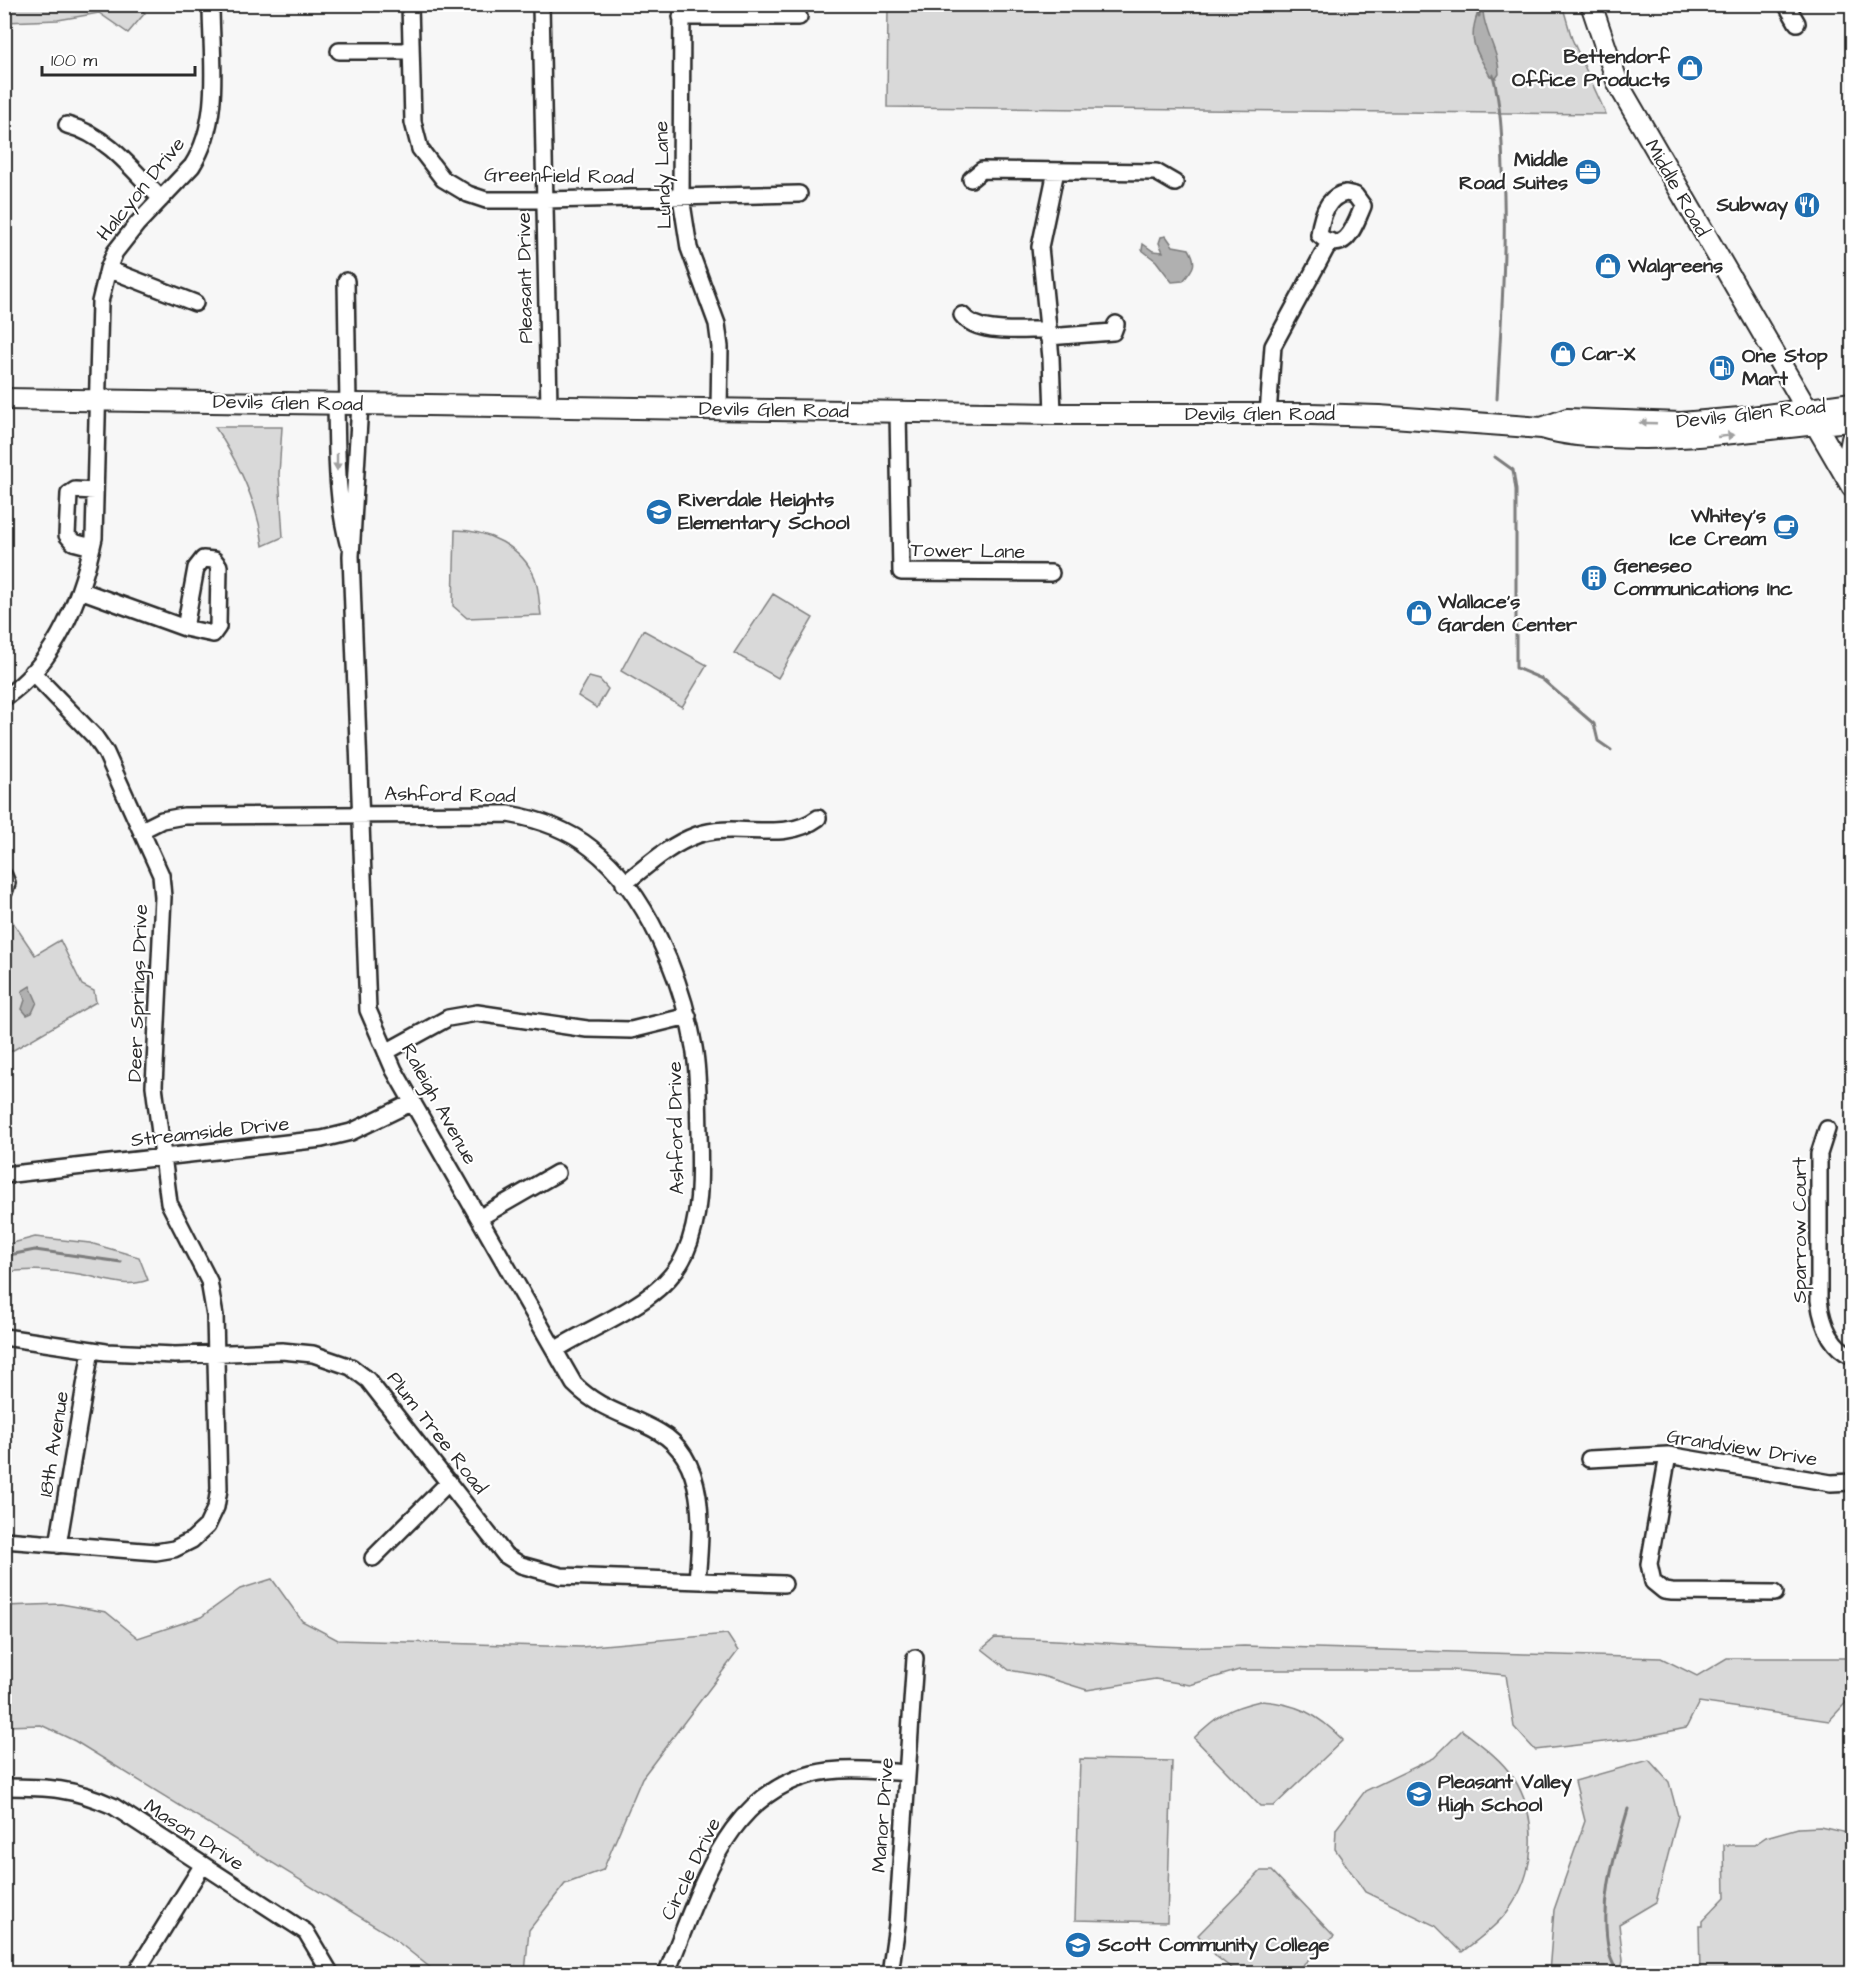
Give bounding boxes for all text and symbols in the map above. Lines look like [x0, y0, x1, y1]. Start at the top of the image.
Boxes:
scale bar [42, 39, 195, 77]
place label: Bettendorf Office Products [1512, 43, 1671, 94]
text: 100 m [51, 48, 97, 73]
shop icon: Bettendorf Office Products [1675, 53, 1705, 83]
street label: Lundy Lane [647, 120, 680, 230]
street label: Halcyon Drive [90, 131, 193, 248]
street label: Middle Road [1638, 134, 1716, 242]
place label: Middle Road Suites [1459, 146, 1568, 197]
office icon: Middle Road Suites [1573, 157, 1603, 187]
street label: Greenfield Road [484, 161, 634, 191]
restaurant icon: Subway [1792, 190, 1822, 220]
place label: Subway [1715, 191, 1788, 220]
street label: Pleasant Drive [510, 212, 540, 344]
shop icon: Walgreens [1593, 251, 1623, 281]
place label: Walgreens [1627, 252, 1723, 281]
shop icon: Car-X [1548, 339, 1578, 369]
place label: Car-X [1582, 340, 1636, 368]
place label: One Stop Mart [1742, 342, 1828, 393]
fuel station icon: One Stop Mart [1707, 353, 1737, 383]
street label: Devils Glen Road [213, 388, 363, 418]
street label: Devils Glen Road [1675, 392, 1827, 436]
street label: Devils Glen Road [699, 395, 849, 425]
street label: Devils Glen Road [1185, 400, 1335, 428]
one-way arrow [1639, 418, 1658, 428]
one-way arrow [1716, 431, 1735, 441]
one-way arrow [332, 453, 342, 472]
place label: Riverdale Heights Elementary School [678, 486, 850, 538]
school or university icon: Riverdale Heights Elementary School [644, 497, 674, 527]
place label: Whitey's Ice Cream [1670, 502, 1766, 553]
cafe icon: Whitey's Ice Cream [1771, 512, 1801, 542]
street label: Tower Lane [910, 536, 1026, 566]
place label: Geneseo Communications Inc [1614, 552, 1793, 603]
building icon: Geneseo Communications Inc [1579, 563, 1609, 593]
place label: Wallace's Garden Center [1437, 588, 1578, 639]
shop icon: Wallace's Garden Center [1404, 598, 1434, 628]
street label: Ashford Road [384, 780, 516, 810]
street label: Deer Springs Drive [121, 903, 156, 1083]
street label: Raleigh Avenue [393, 1038, 484, 1170]
street label: Ashford Drive [661, 1061, 691, 1195]
street label: Streamside Drive [130, 1110, 291, 1154]
street label: Sparrow Court [1786, 1157, 1814, 1303]
street label: Plum Tree Road [380, 1366, 494, 1500]
street label: 18th Avenue [32, 1389, 76, 1499]
street label: Grandview Drive [1665, 1422, 1819, 1474]
street label: Manor Drive [865, 1756, 901, 1873]
place label: Pleasant Valley High School [1438, 1768, 1572, 1820]
school or university icon: Pleasant Valley High School [1404, 1779, 1434, 1809]
street label: Mason Drive [138, 1792, 250, 1878]
street label: Circle Drive [654, 1813, 728, 1925]
school or university icon: Scott Community College [1063, 1930, 1093, 1960]
place label: Scott Community College [1097, 1931, 1330, 1960]

